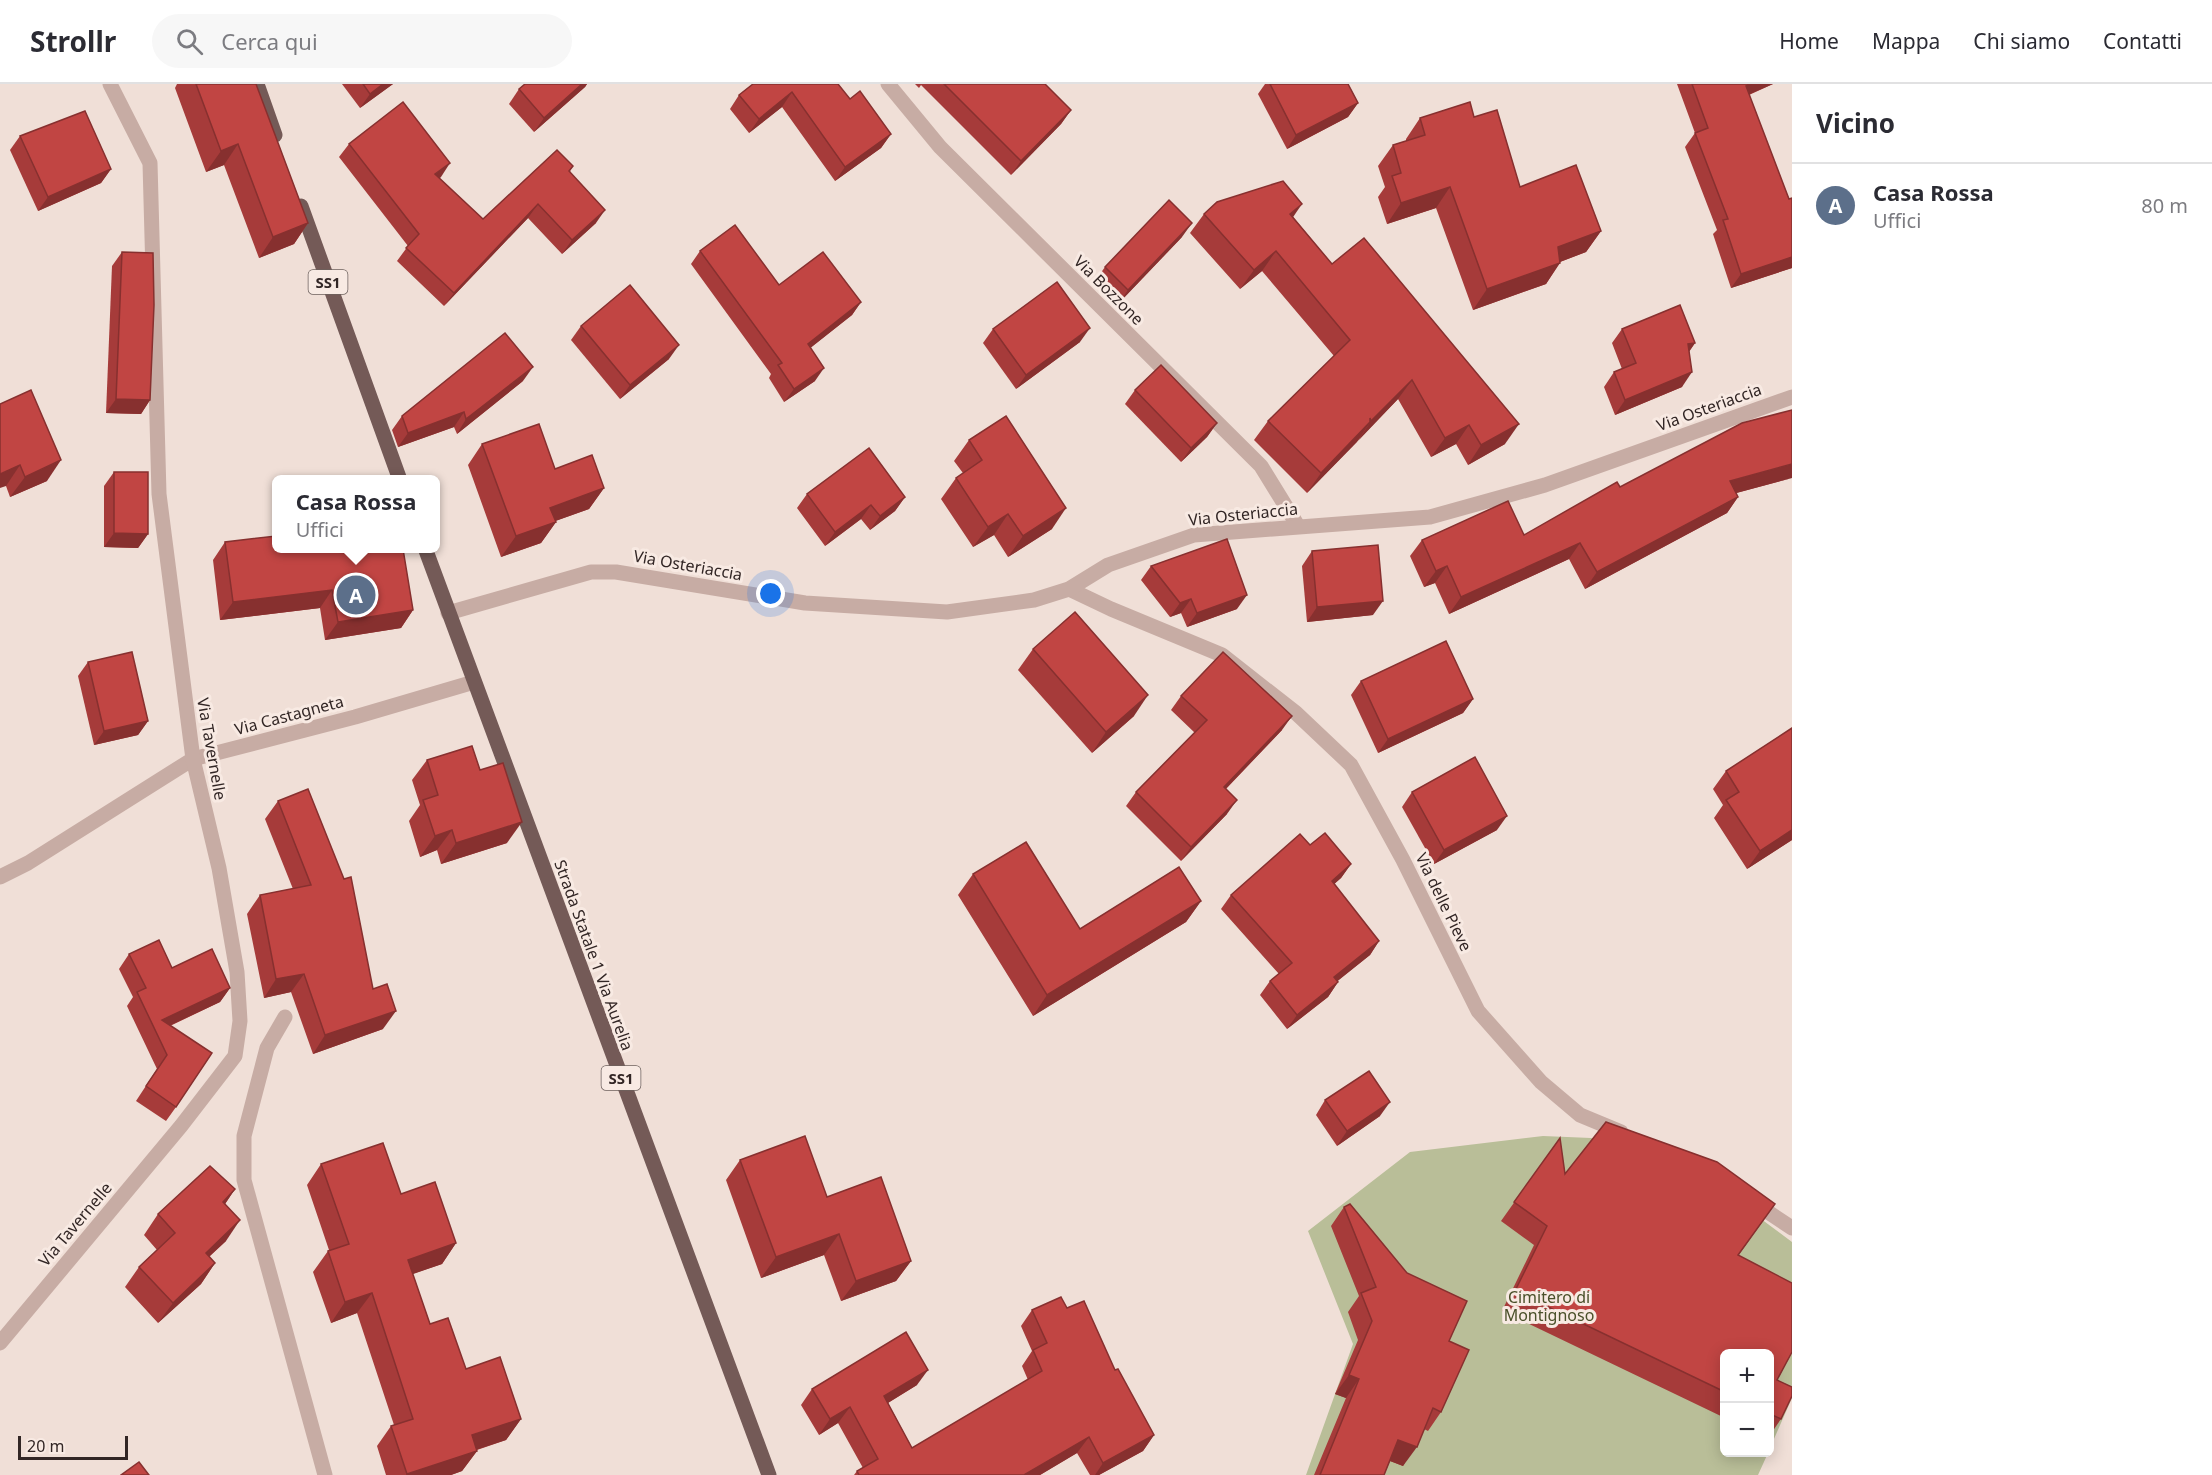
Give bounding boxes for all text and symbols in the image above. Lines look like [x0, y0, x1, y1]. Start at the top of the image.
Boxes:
search box [152, 14, 572, 68]
text: Strollr [30, 22, 116, 60]
icon: search [173, 25, 206, 58]
text: Cerca qui [221, 26, 318, 56]
text: Home [1779, 27, 1839, 55]
text: Mappa [1872, 27, 1940, 55]
text: Chi siamo [1973, 27, 2070, 55]
text: Contatti [2103, 27, 2182, 55]
text: Vicino [1816, 105, 1895, 141]
text: Casa Rossa [1873, 177, 1994, 207]
text: A [1829, 192, 1842, 219]
text: 80 m [2141, 192, 2188, 219]
text: Uffici [1873, 207, 1921, 234]
street label: Via Bozzone [1069, 250, 1149, 330]
road number: SS1 [308, 270, 348, 294]
street label: Via Osteriaccia [1654, 378, 1764, 436]
popup [272, 475, 440, 553]
text: Casa Rossa [296, 486, 416, 516]
street label: Via Osteriaccia [1187, 497, 1299, 531]
text: Uffici [296, 516, 344, 543]
street label: Via Osteriaccia [632, 545, 744, 585]
pin: A [336, 572, 376, 618]
your location [756, 579, 785, 608]
street label: Via Castagneta [232, 690, 346, 740]
street label: Via Tavernelle [192, 696, 232, 802]
street label: Via delle Pieve [1411, 849, 1477, 955]
street label: Strada Statale 1 Via Aurelia [549, 857, 639, 1053]
road number: SS1 [602, 1066, 640, 1090]
street label: Via Tavernelle [33, 1177, 117, 1271]
park label: Cimitero di Montignoso [1504, 1286, 1594, 1326]
map controls [1720, 1349, 1774, 1457]
button: + [1720, 1349, 1774, 1403]
button: − [1720, 1403, 1774, 1457]
scale bar [18, 1433, 128, 1460]
text: 20 m [27, 1435, 64, 1457]

